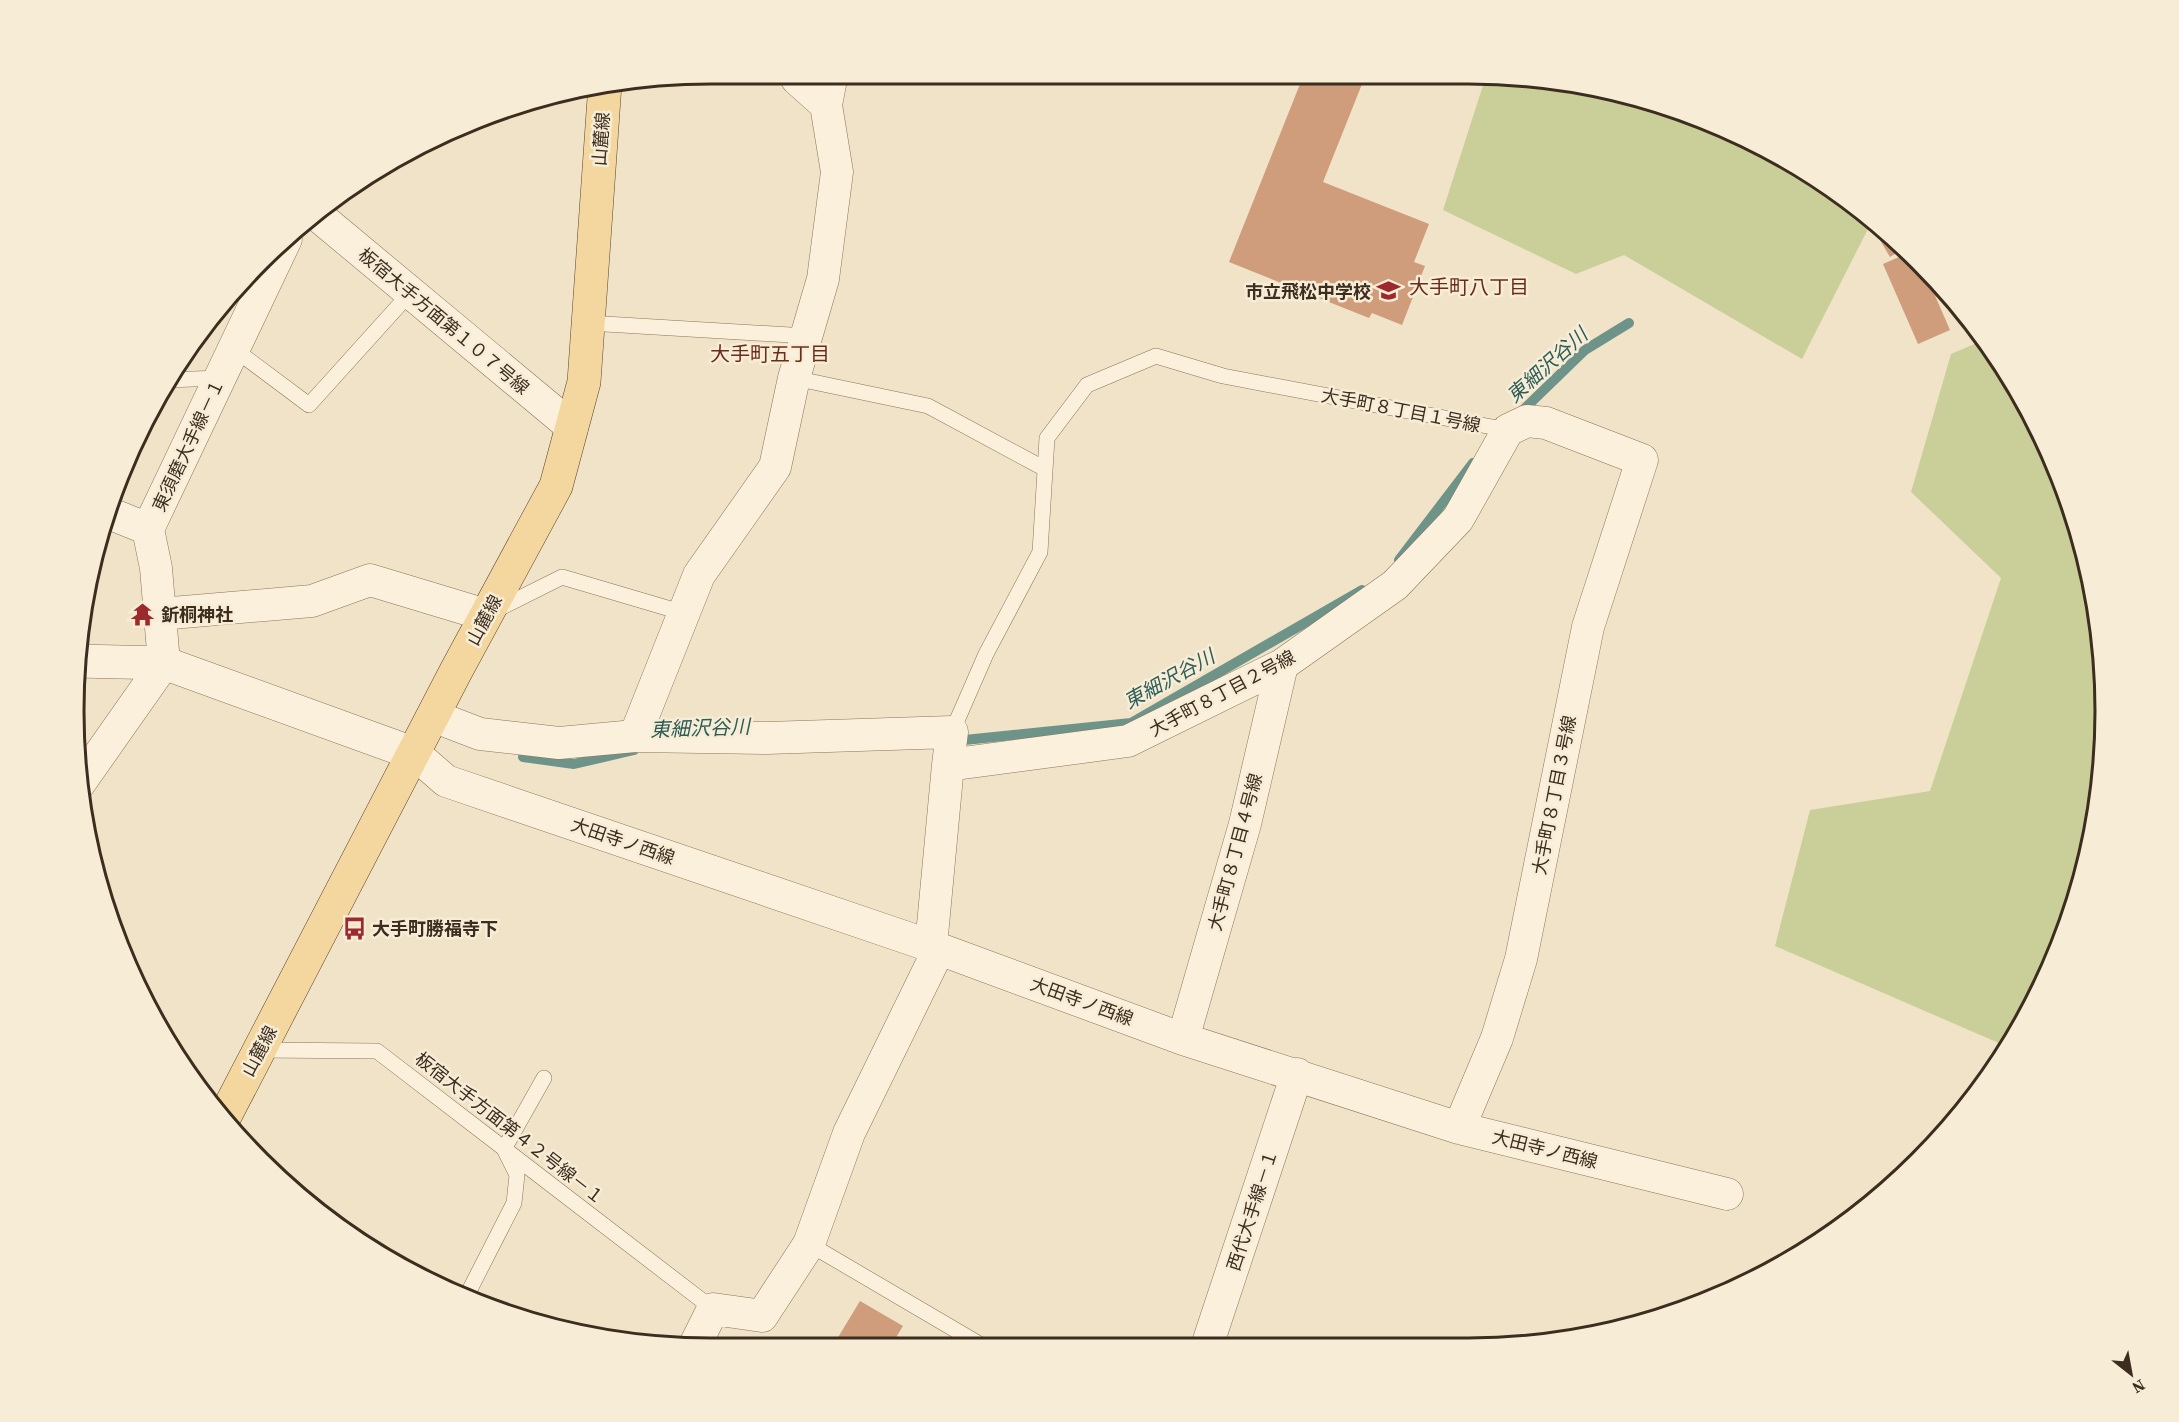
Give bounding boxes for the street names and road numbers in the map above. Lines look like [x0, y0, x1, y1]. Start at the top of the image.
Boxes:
street label: 山麓線 [587, 111, 615, 167]
street label: 板宿大手方面第１０７号線 [353, 242, 535, 400]
street label: 東須磨大手線－１ [146, 374, 230, 516]
street label: 大手町８丁目１号線 [1319, 382, 1483, 438]
street label: 山麓線 [460, 590, 508, 650]
street label: 大手町８丁目２号線 [1145, 644, 1299, 742]
street label: 大手町８丁目３号線 [1526, 713, 1582, 877]
street label: 大手町８丁目４号線 [1202, 771, 1268, 933]
street label: 大田寺ノ西線 [568, 812, 678, 870]
street label: 大田寺ノ西線 [1027, 971, 1137, 1031]
street label: 山麓線 [235, 1021, 283, 1081]
street label: 板宿大手方面第４２号線－１ [410, 1046, 610, 1210]
street label: 大田寺ノ西線 [1490, 1124, 1600, 1174]
street label: 西代大手線－１ [1221, 1146, 1283, 1274]

